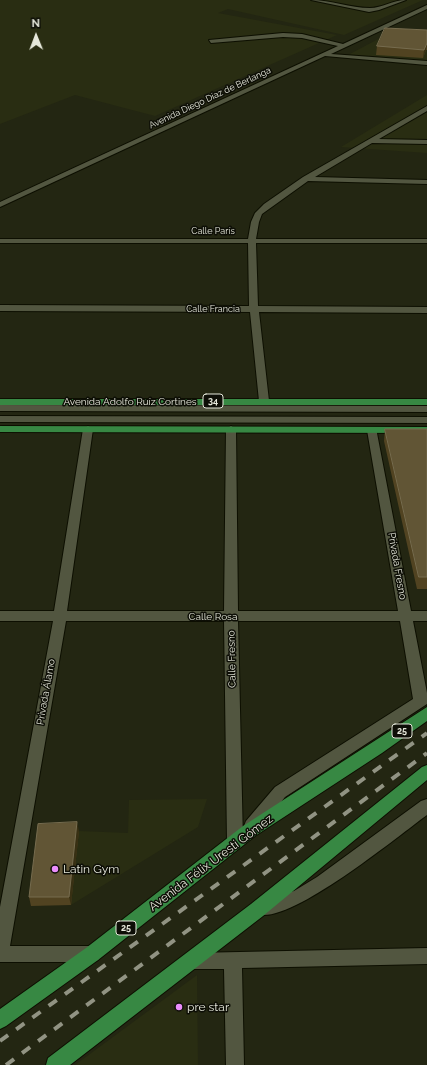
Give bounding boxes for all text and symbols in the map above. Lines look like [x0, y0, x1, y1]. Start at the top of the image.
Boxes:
north arrow [16, 16, 56, 56]
text: N [31, 17, 40, 30]
street label: Avenida Diego Díaz de Berlanga [147, 65, 273, 131]
street label: Calle París [191, 226, 235, 236]
street label: Calle Francia [186, 304, 240, 314]
road number: 34 [203, 394, 223, 408]
street label: Avenida Adolfo Ruíz Cortines [63, 396, 197, 408]
street label: Privada Fresno [385, 531, 409, 601]
street label: Calle Rosa [189, 611, 237, 623]
street label: Calle Fresno [225, 630, 239, 688]
street label: Privada Álamo [34, 658, 58, 726]
road number: 25 [392, 724, 412, 738]
street label: Avenida Félix Uresti Gómez [146, 812, 276, 914]
place label: Latin Gym [63, 862, 119, 876]
marker: Latin Gym [50, 864, 60, 874]
road number: 25 [116, 921, 136, 935]
place label: pre star [187, 1000, 229, 1014]
marker: pre star [174, 1002, 184, 1012]

